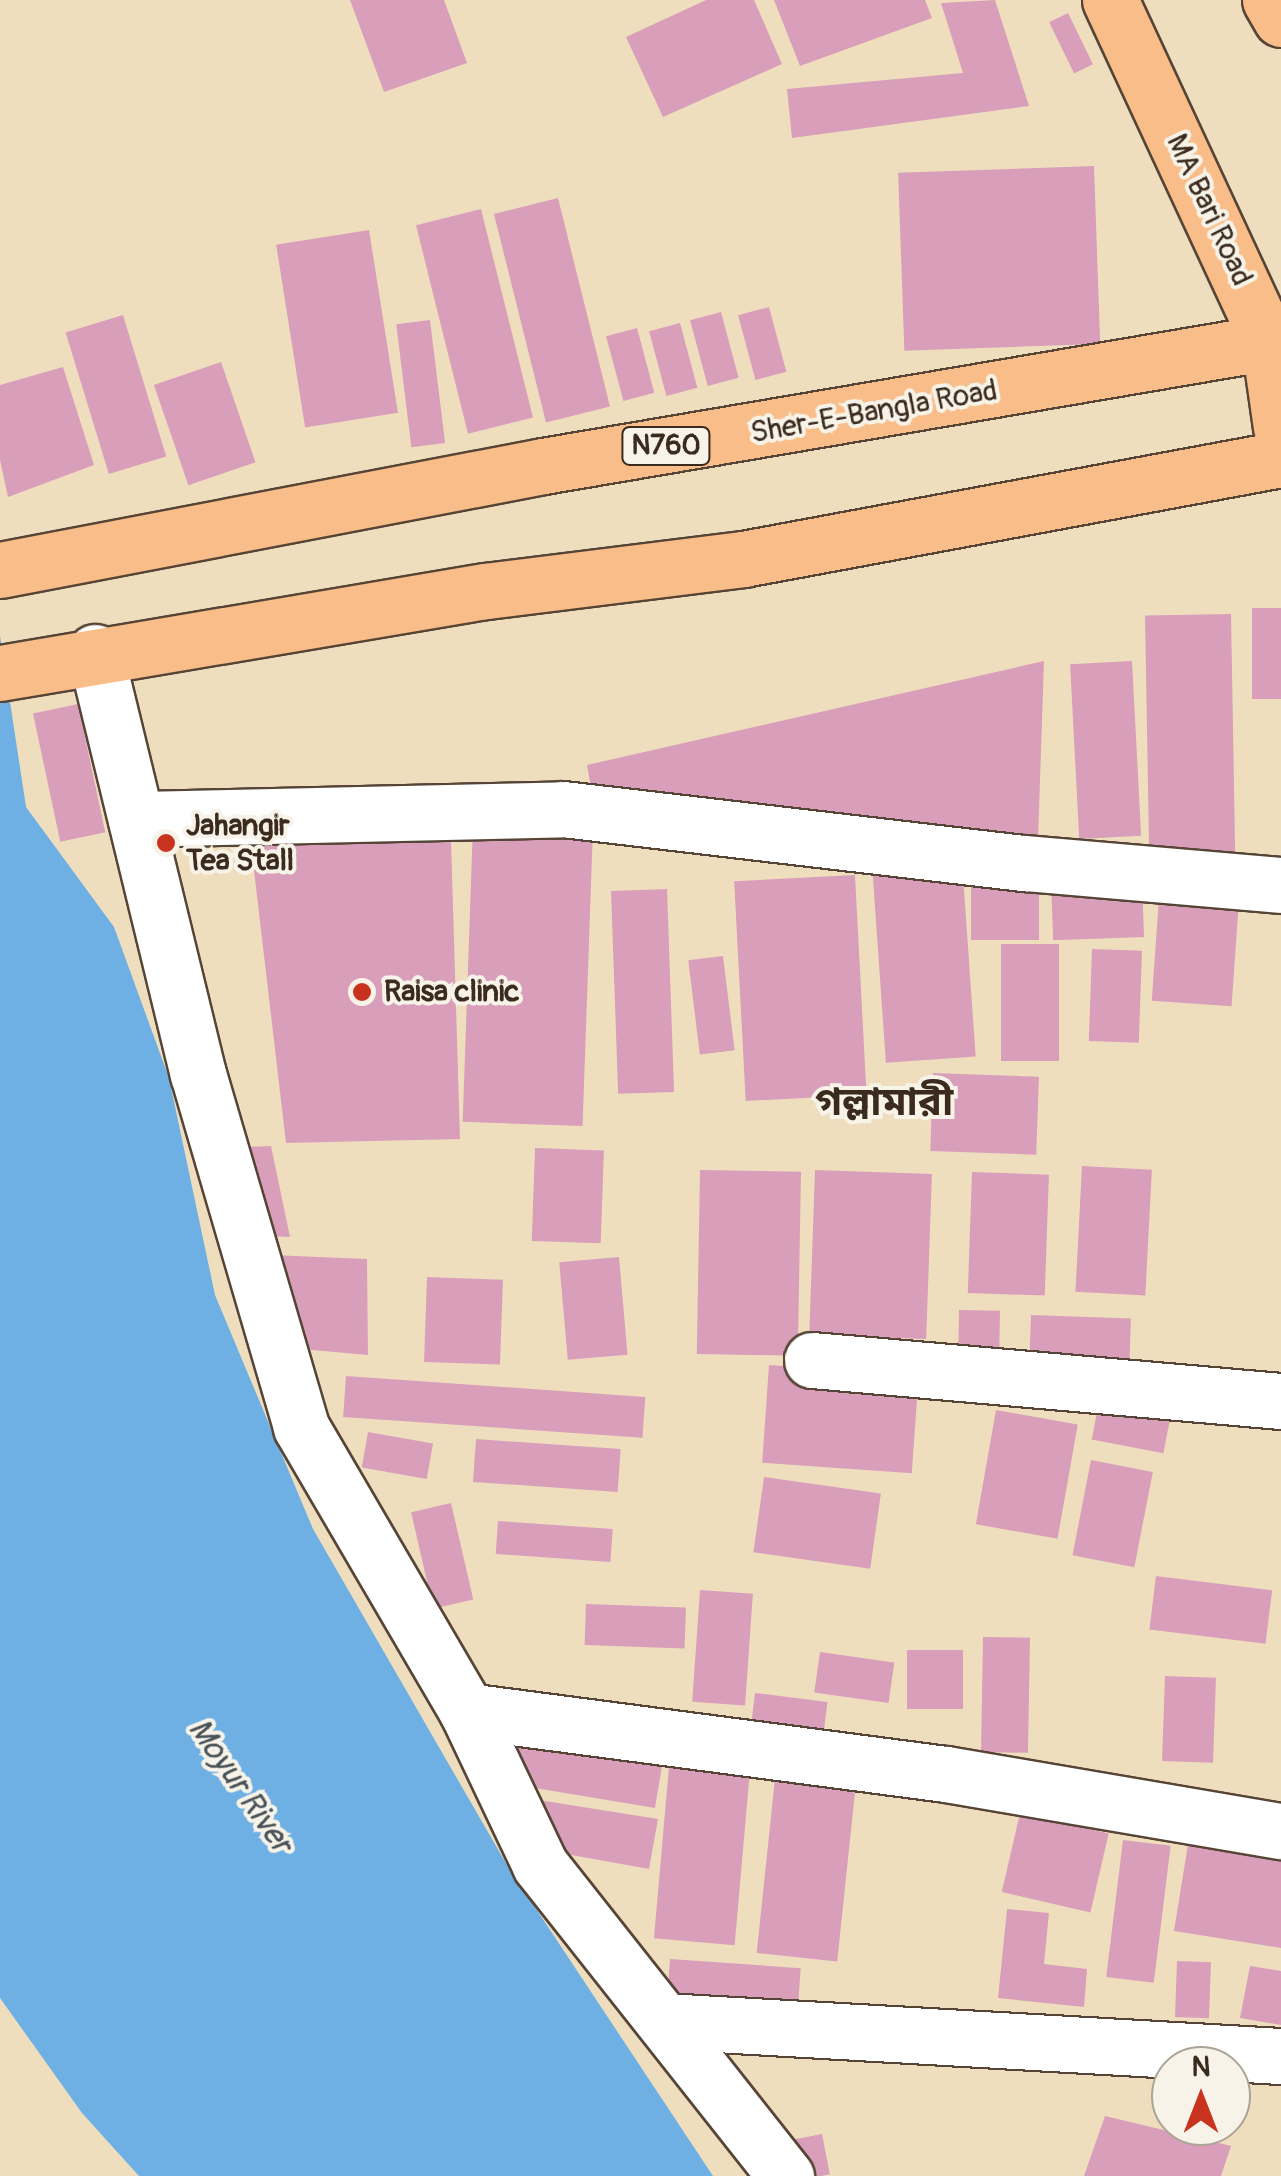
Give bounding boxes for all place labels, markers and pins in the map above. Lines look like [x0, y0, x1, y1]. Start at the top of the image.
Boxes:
place label: Jahangir Tea Stall [186, 808, 294, 878]
marker: Jahangir Tea Stall [155, 832, 177, 854]
place label: Raisa clinic [384, 974, 520, 1010]
marker: Raisa clinic [349, 979, 375, 1005]

